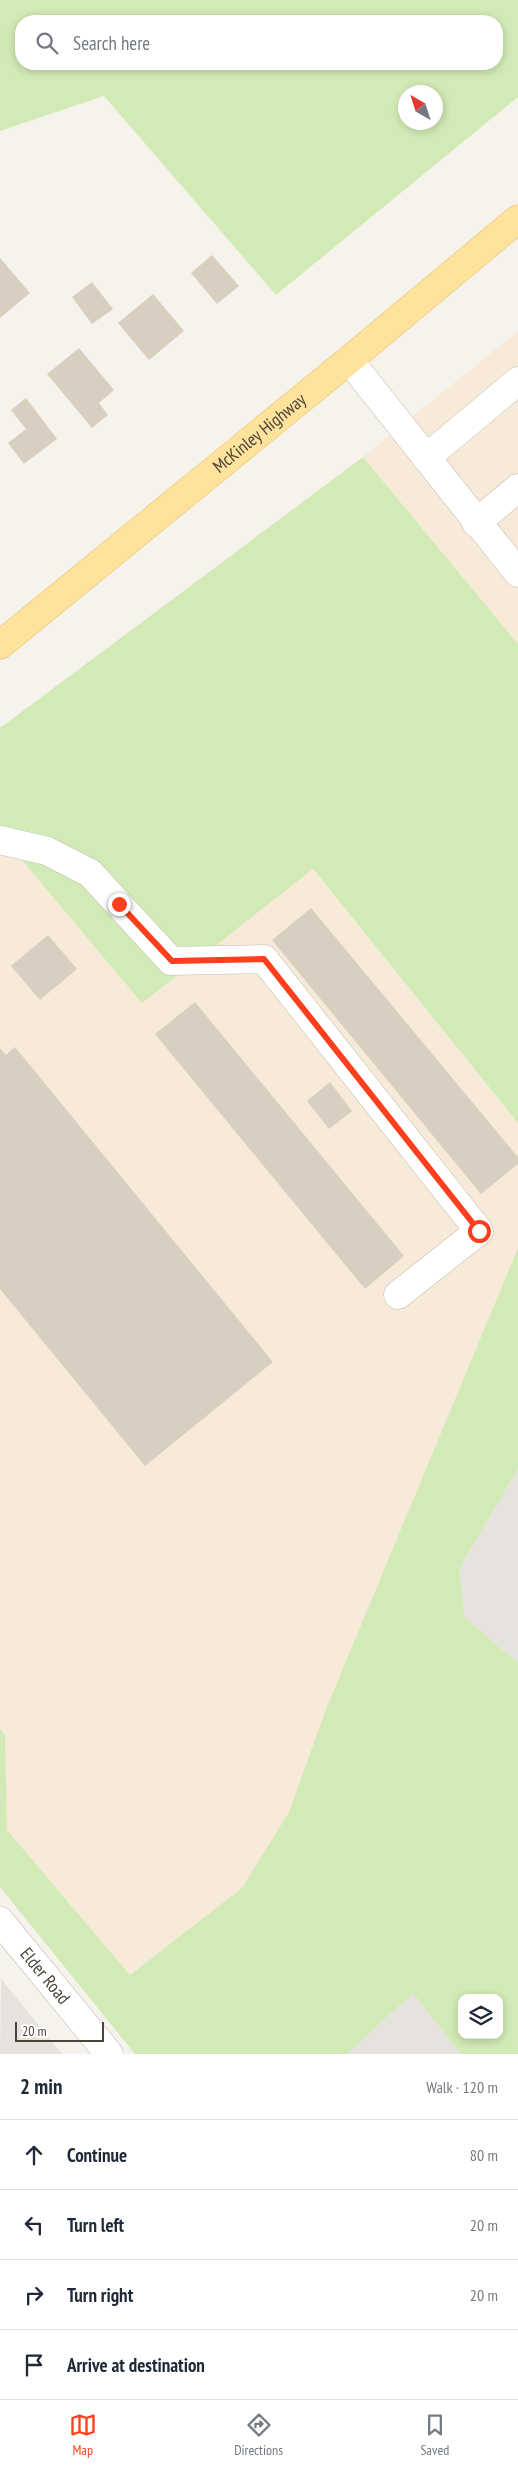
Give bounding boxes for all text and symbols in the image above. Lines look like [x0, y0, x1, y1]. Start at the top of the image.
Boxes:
search box [15, 15, 503, 70]
icon: search [33, 29, 61, 57]
text: Search here [73, 31, 150, 55]
north arrow [398, 85, 443, 130]
street label: McKinley Highway [208, 388, 311, 478]
route end [108, 893, 131, 916]
route start [468, 1220, 491, 1243]
street label: Elder Road [15, 1943, 75, 2009]
map controls [458, 1994, 503, 2039]
button: layers [458, 1994, 503, 2039]
scale bar [15, 2019, 104, 2042]
text: 20 m [22, 2022, 47, 2040]
text: 2 min [20, 2073, 62, 2100]
text: Walk · 120 m [426, 2077, 498, 2097]
icon: ahead [20, 2141, 48, 2169]
text: Continue [67, 2143, 127, 2167]
text: 80 m [470, 2145, 498, 2165]
icon: left [20, 2211, 48, 2239]
text: Turn left [67, 2213, 124, 2237]
text: 20 m [470, 2215, 498, 2235]
icon: right [20, 2281, 48, 2309]
text: Turn right [67, 2283, 133, 2307]
text: 20 m [470, 2285, 498, 2305]
icon: arrive [20, 2351, 48, 2379]
text: Arrive at destination [67, 2353, 205, 2377]
tab: Map [69, 2411, 97, 2459]
tab: Directions [234, 2411, 283, 2459]
tab: Saved [420, 2411, 449, 2459]

